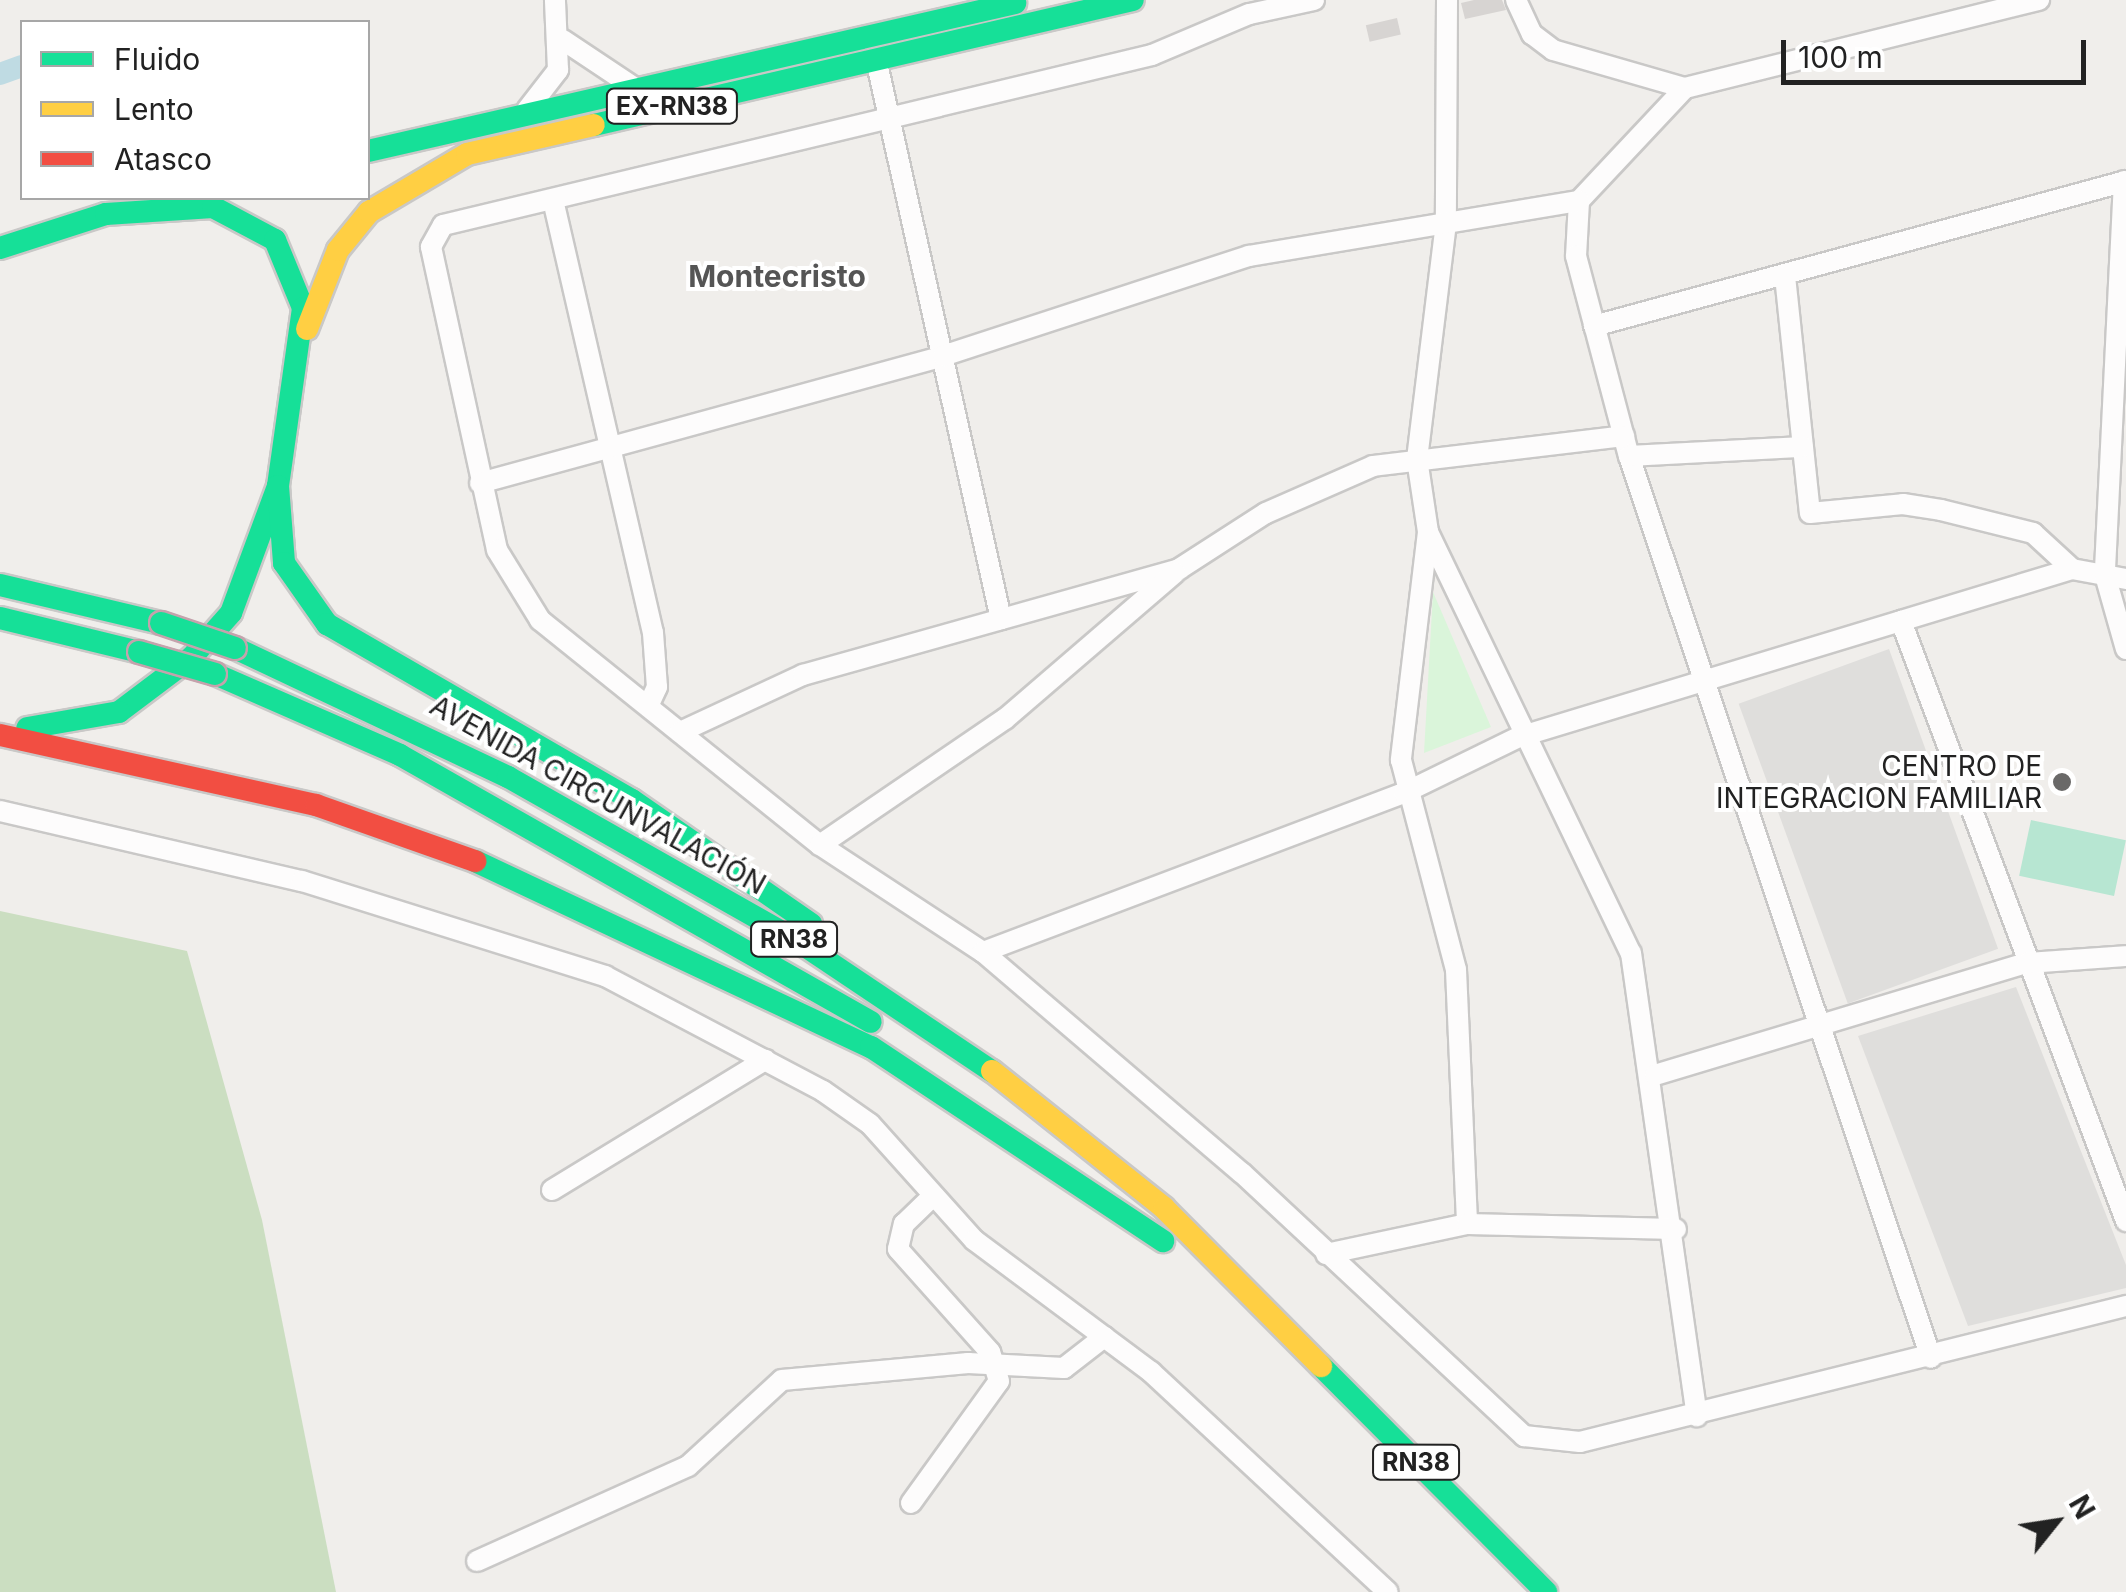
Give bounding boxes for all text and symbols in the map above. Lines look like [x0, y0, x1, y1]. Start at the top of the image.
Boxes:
legend [20, 20, 370, 200]
scale bar [1786, 20, 2091, 82]
text: 100 m [1798, 39, 1883, 75]
text: Fluido [114, 41, 200, 77]
road number: EX-RN38 [604, 86, 740, 126]
text: Lento [114, 91, 194, 127]
text: Atasco [114, 141, 212, 177]
district label: Montecristo [688, 258, 866, 294]
street label: AVENIDA CIRCUNVALACIÓN [424, 689, 772, 901]
place label: CENTRO DE INTEGRACION FAMILIAR [1716, 749, 2042, 815]
marker: CENTRO DE INTEGRACION FAMILIAR [2051, 771, 2073, 793]
road number: RN38 [749, 919, 839, 959]
road number: RN38 [1371, 1442, 1461, 1482]
north arrow [2006, 1472, 2106, 1572]
text: N [2062, 1489, 2102, 1525]

